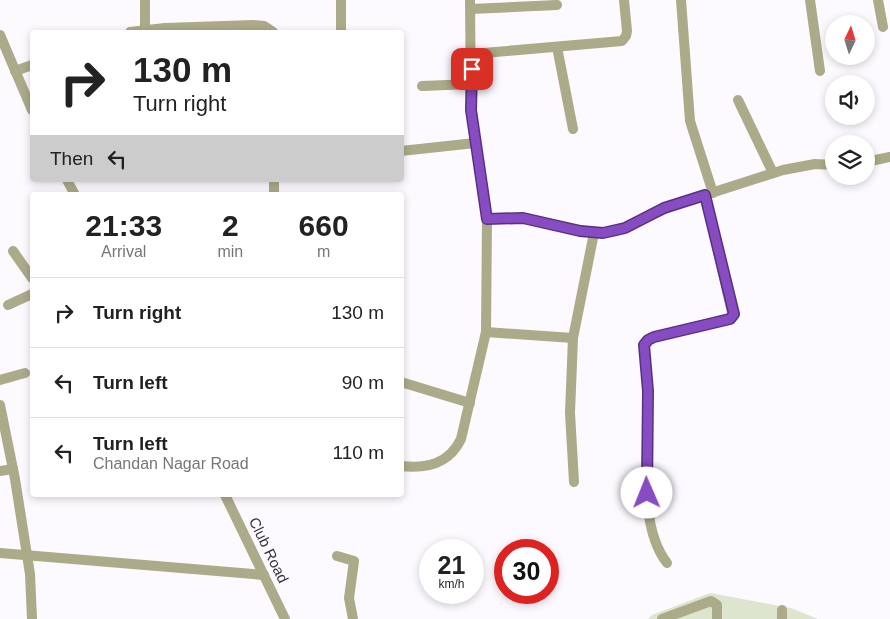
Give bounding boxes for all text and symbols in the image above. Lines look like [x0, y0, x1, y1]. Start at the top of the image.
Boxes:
north arrow [825, 15, 875, 65]
map controls [825, 15, 875, 185]
pin [451, 48, 493, 90]
icon: right [50, 50, 115, 115]
text: 130 m [133, 50, 232, 89]
icon: arrive [458, 55, 486, 83]
button: sound [825, 75, 875, 125]
text: Turn right [133, 91, 226, 116]
button: layers [825, 135, 875, 185]
icon: left [103, 145, 131, 173]
text: Then [50, 148, 93, 169]
text: 21:33 [85, 209, 162, 242]
text: 2 [222, 209, 239, 242]
text: 660 [299, 209, 349, 242]
text: Arrival [101, 243, 146, 260]
text: min [217, 243, 243, 260]
text: m [317, 243, 330, 260]
icon: right [50, 299, 78, 327]
text: Turn right [93, 302, 181, 323]
text: 130 m [331, 302, 384, 323]
icon: left [50, 369, 78, 397]
text: Turn left [93, 372, 168, 393]
text: 90 m [342, 372, 384, 393]
text: Turn left [93, 433, 168, 454]
icon: left [50, 439, 78, 467]
text: 110 m [333, 442, 384, 463]
text: Chandan Nagar Road [93, 455, 249, 472]
position arrow [620, 466, 672, 518]
street label: Club Road [246, 514, 292, 586]
speed limit sign: 30 [494, 539, 559, 604]
text: 21 [438, 551, 465, 579]
text: km/h [438, 577, 465, 591]

